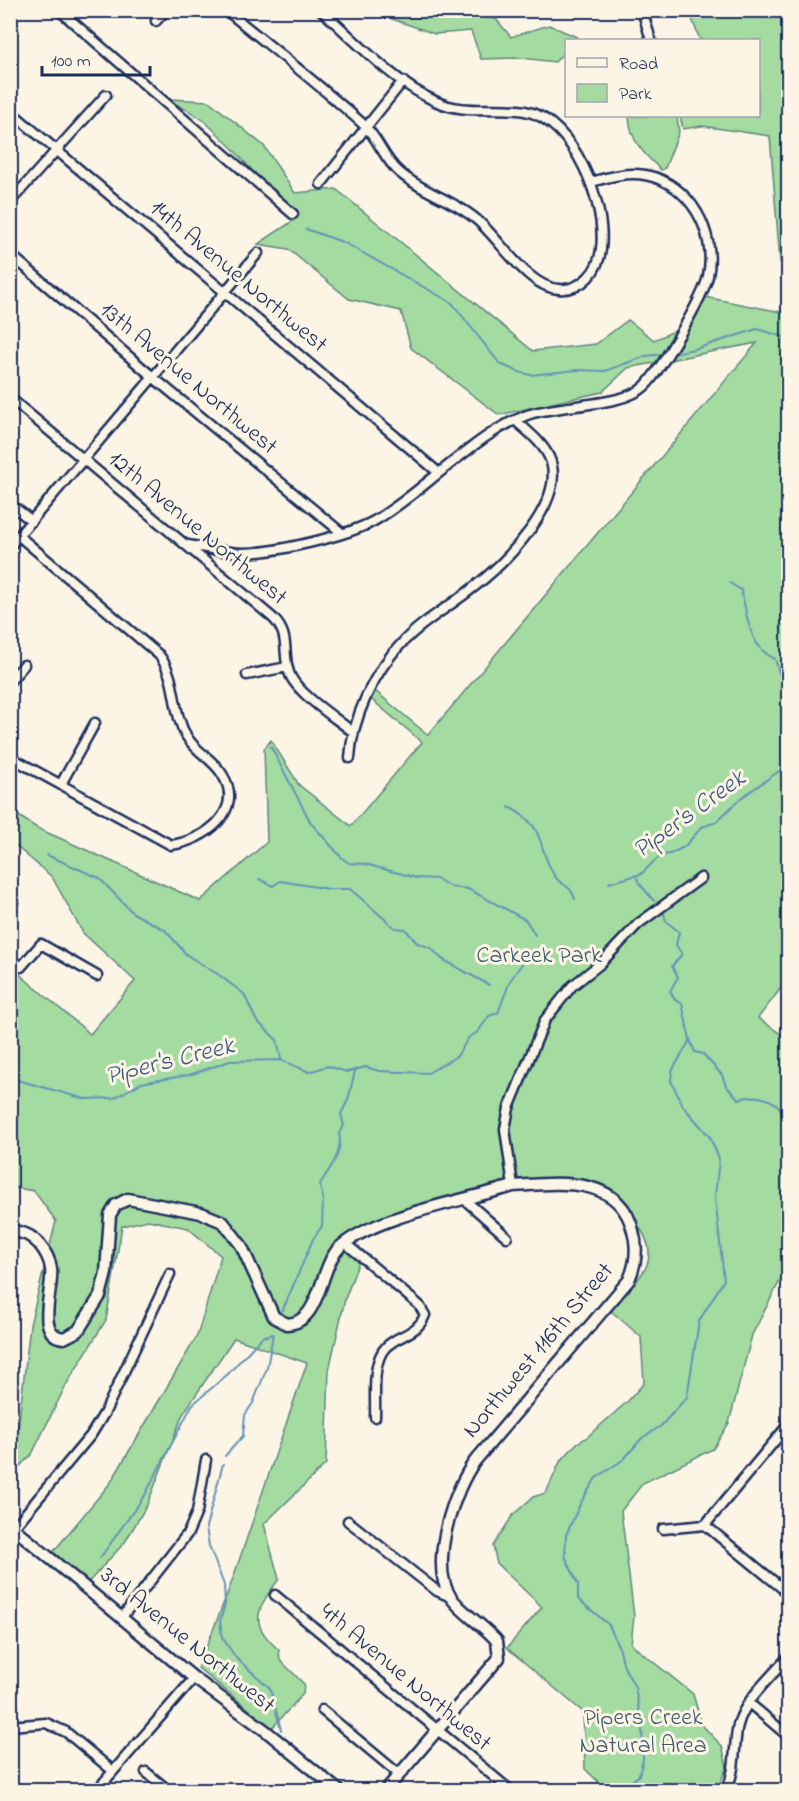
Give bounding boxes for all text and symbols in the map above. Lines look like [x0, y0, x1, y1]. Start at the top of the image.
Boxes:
scale bar [42, 39, 150, 77]
legend [565, 39, 760, 117]
text: 100 m [51, 49, 91, 75]
text: Road [619, 52, 658, 78]
text: Park [619, 82, 652, 108]
street label: 14th Avenue Northwest [141, 192, 335, 362]
street label: 13th Avenue Northwest [91, 294, 285, 464]
street label: 12th Avenue Northwest [100, 443, 294, 615]
water label: Piper's Creek [626, 760, 756, 869]
park label: Carkeek Park [476, 939, 602, 974]
water label: Piper's Creek [102, 1027, 240, 1096]
street label: Northwest 116th Street [455, 1255, 623, 1447]
street label: 3rd Avenue Northwest [92, 1559, 282, 1723]
street label: 4th Avenue Northwest [311, 1595, 499, 1761]
park label: Pipers Creek Natural Area [579, 1701, 707, 1764]

